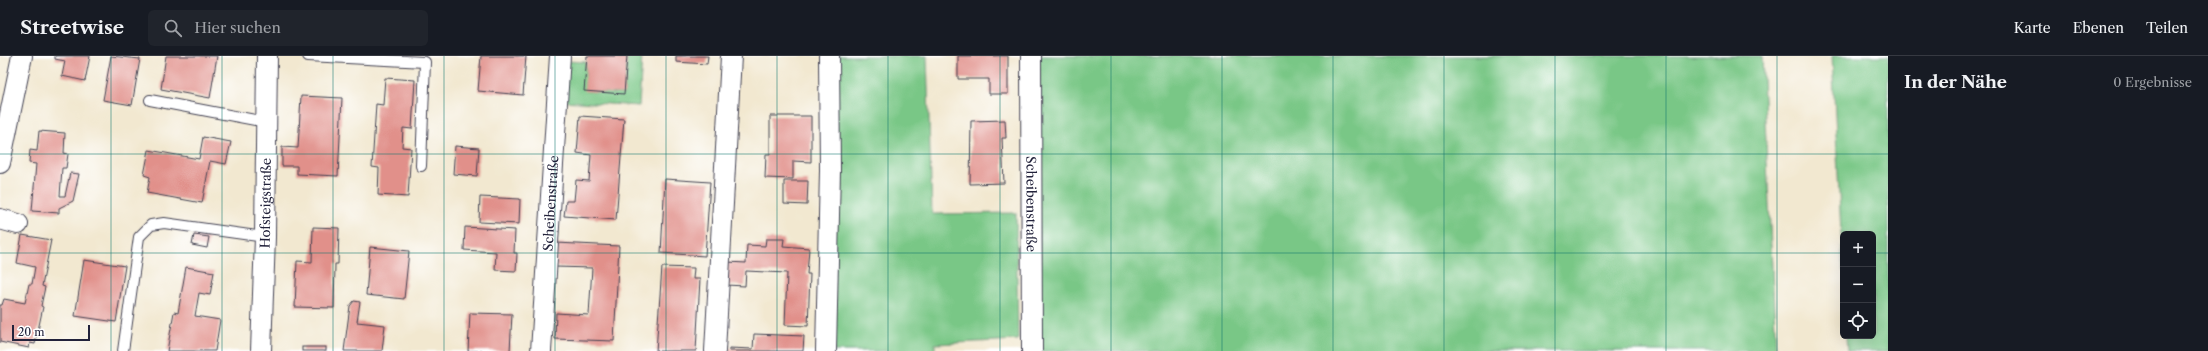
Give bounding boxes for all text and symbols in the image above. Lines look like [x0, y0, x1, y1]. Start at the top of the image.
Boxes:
search box [148, 10, 428, 46]
text: Streetwise [20, 16, 124, 39]
icon: search [162, 17, 184, 39]
text: Hier suchen [194, 18, 281, 37]
text: Karte [2014, 19, 2051, 37]
text: Ebenen [2073, 19, 2124, 37]
text: Teilen [2146, 19, 2188, 37]
text: In der Nähe [1904, 72, 2007, 92]
text: 0 Ergebnisse [2113, 74, 2192, 90]
street label: Scheibenstraße [539, 155, 562, 252]
street label: Scheibenstraße [1023, 156, 1040, 252]
street label: Hofsteigstraße [257, 158, 274, 249]
map controls [1840, 231, 1876, 339]
button: + [1840, 231, 1876, 267]
button: − [1840, 267, 1876, 303]
button: locate [1840, 303, 1876, 339]
scale bar [12, 323, 90, 342]
text: 20 m [18, 325, 44, 339]

